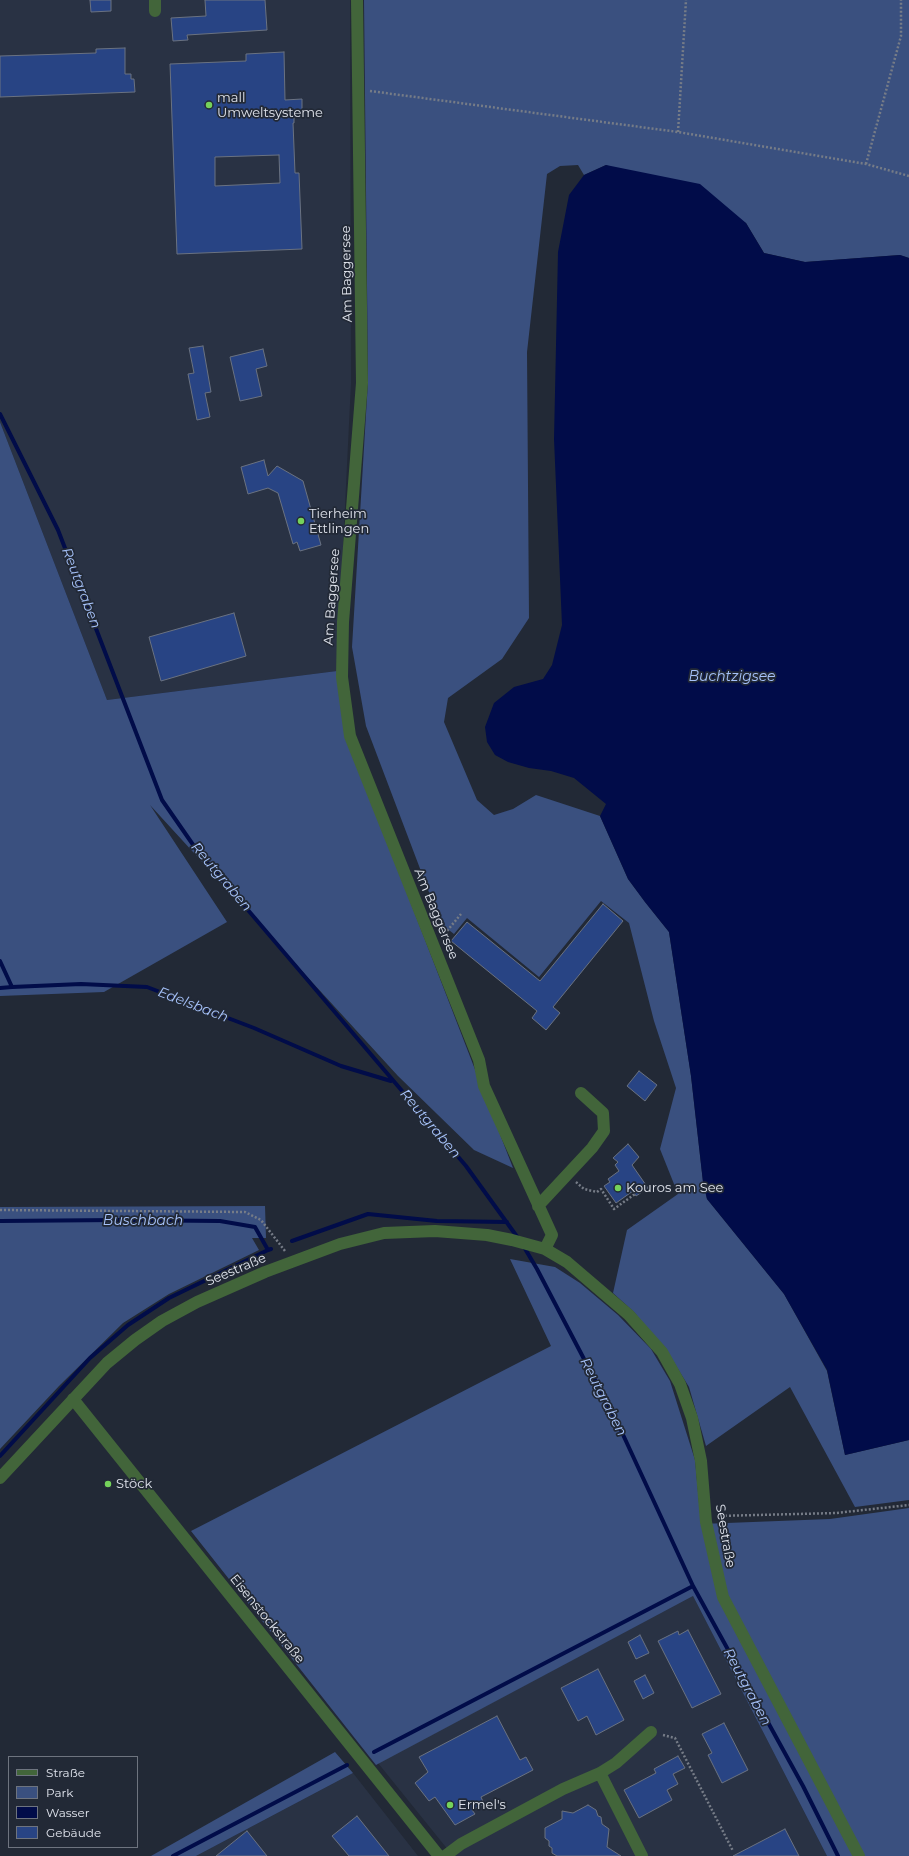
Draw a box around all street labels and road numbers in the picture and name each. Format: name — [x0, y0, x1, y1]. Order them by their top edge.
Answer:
street label: Am Baggersee — [338, 225, 356, 323]
street label: Am Baggersee — [321, 548, 343, 646]
street label: Am Baggersee — [411, 866, 461, 962]
street label: Seestraße — [203, 1250, 269, 1290]
street label: Seestraße — [712, 1503, 738, 1569]
street label: Eisenstockstraße — [226, 1571, 308, 1667]

